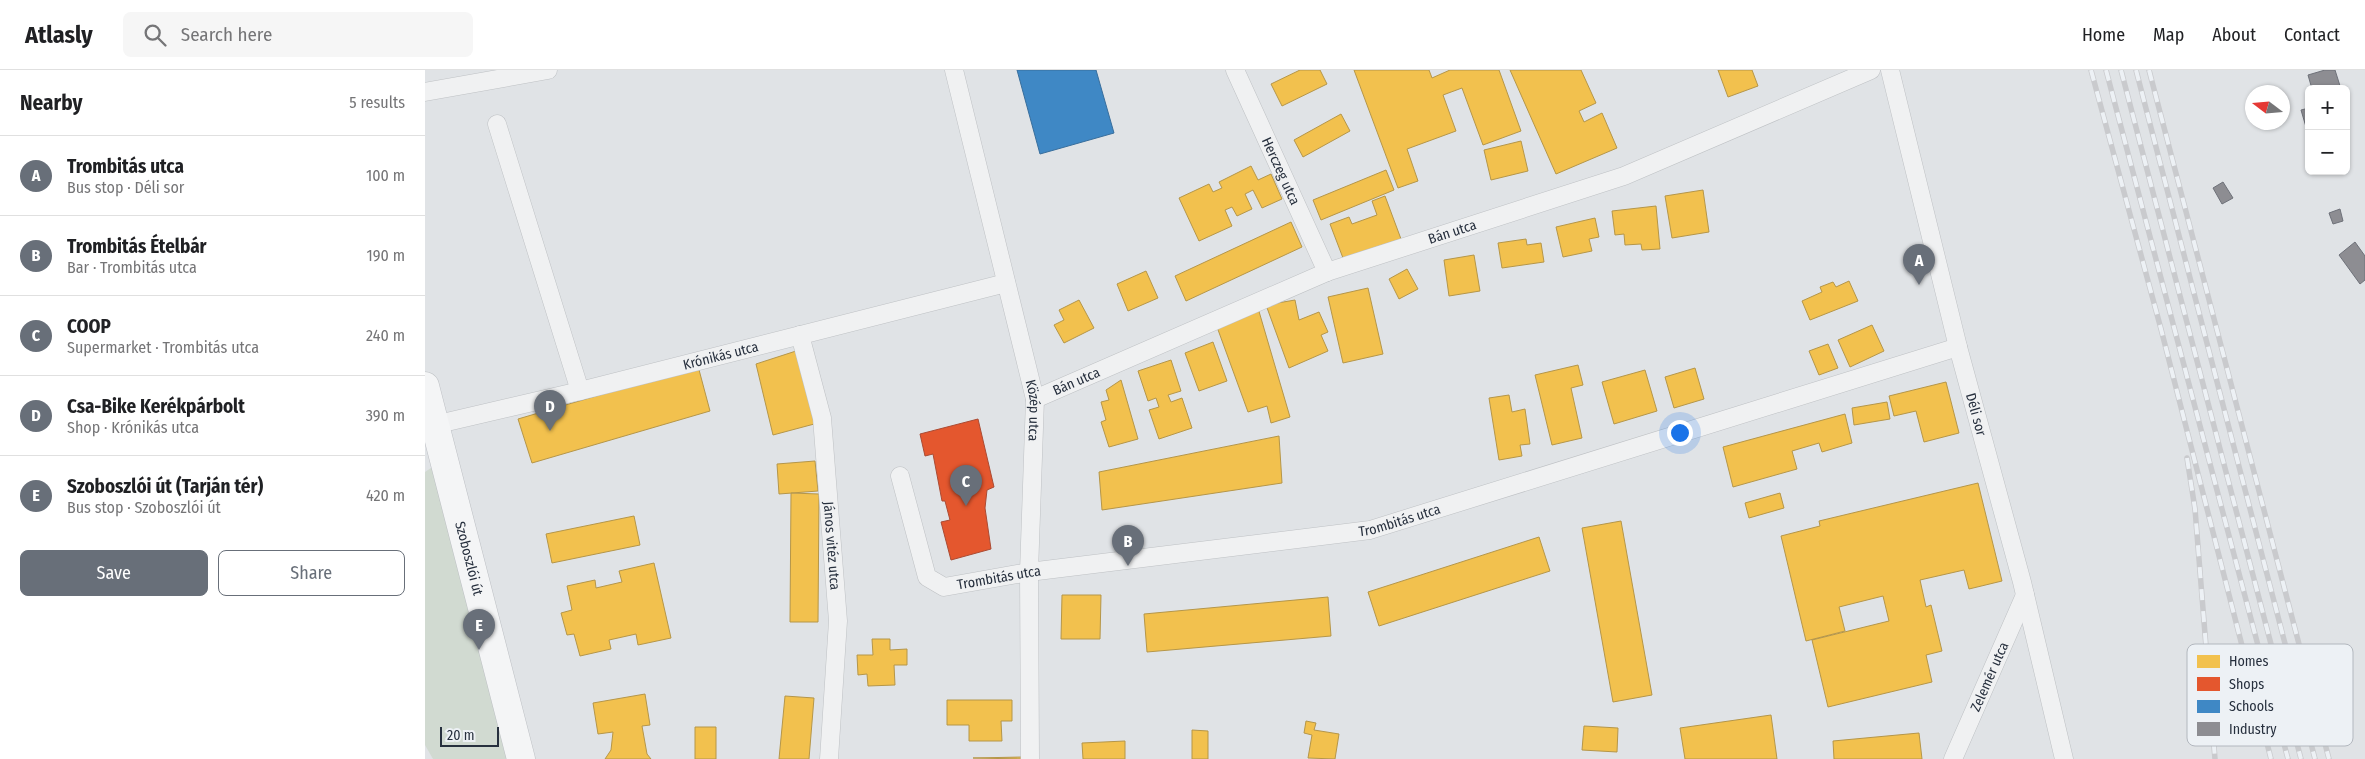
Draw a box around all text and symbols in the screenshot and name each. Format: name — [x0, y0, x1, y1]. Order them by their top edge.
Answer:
search box — [123, 12, 473, 57]
text: Atlasly — [25, 21, 93, 49]
icon: search — [141, 21, 169, 49]
text: Search here — [181, 23, 272, 46]
text: Home — [2082, 24, 2125, 46]
text: Map — [2153, 24, 2184, 46]
text: About — [2212, 24, 2256, 46]
text: Contact — [2284, 24, 2340, 46]
north arrow — [2245, 85, 2290, 130]
map controls — [2305, 85, 2350, 175]
button: + — [2305, 85, 2350, 130]
text: Nearby — [20, 90, 82, 116]
text: 5 results — [349, 93, 405, 112]
button: − — [2305, 130, 2350, 175]
street label: Herczeg utca — [1258, 135, 1303, 208]
text: Trombitás utca — [67, 155, 184, 178]
text: A — [32, 166, 40, 185]
text: 100 m — [366, 166, 405, 185]
text: Bus stop · Déli sor — [67, 178, 184, 197]
street label: Bán utca — [1426, 216, 1479, 248]
text: Trombitás Ételbár — [67, 235, 207, 258]
pin: A — [1903, 244, 1935, 285]
text: B — [32, 246, 40, 265]
text: 190 m — [367, 246, 405, 265]
text: Bar · Trombitás utca — [67, 258, 197, 277]
text: COOP — [67, 315, 111, 338]
text: C — [32, 326, 40, 345]
text: 240 m — [366, 326, 405, 345]
text: Supermarket · Trombitás utca — [67, 338, 259, 357]
street label: Krónikás utca — [681, 338, 760, 374]
street label: Bán utca — [1050, 364, 1103, 399]
street label: Közép utca — [1022, 378, 1043, 442]
pin: D — [534, 390, 566, 431]
street label: Déli sor — [1962, 391, 1990, 438]
text: Csa-Bike Kerékpárbolt — [67, 395, 245, 418]
text: D — [31, 406, 41, 425]
text: 390 m — [366, 406, 405, 425]
text: Shop · Krónikás utca — [67, 418, 199, 437]
your location — [1667, 420, 1693, 446]
pin: C — [950, 465, 982, 506]
text: Szoboszlói út (Tarján tér) — [67, 475, 263, 498]
text: E — [32, 486, 40, 505]
text: 420 m — [366, 486, 405, 505]
text: Bus stop · Szoboszlói út — [67, 498, 221, 517]
street label: János vitéz utca — [820, 501, 844, 591]
street label: Trombitás utca — [1358, 501, 1443, 540]
street label: Szoboszlói út — [451, 520, 487, 598]
pin: B — [1112, 525, 1144, 566]
button: Save — [20, 550, 208, 596]
button: Share — [218, 550, 405, 596]
street label: Trombitás utca — [956, 563, 1042, 594]
pin: E — [463, 609, 495, 650]
street label: Zelemér utca — [1967, 639, 2012, 714]
legend — [2187, 644, 2353, 746]
text: Homes — [2229, 653, 2269, 670]
text: Shops — [2229, 676, 2264, 693]
text: Schools — [2229, 698, 2274, 715]
text: Industry — [2229, 721, 2277, 738]
scale bar — [440, 724, 499, 747]
text: 20 m — [447, 727, 475, 744]

